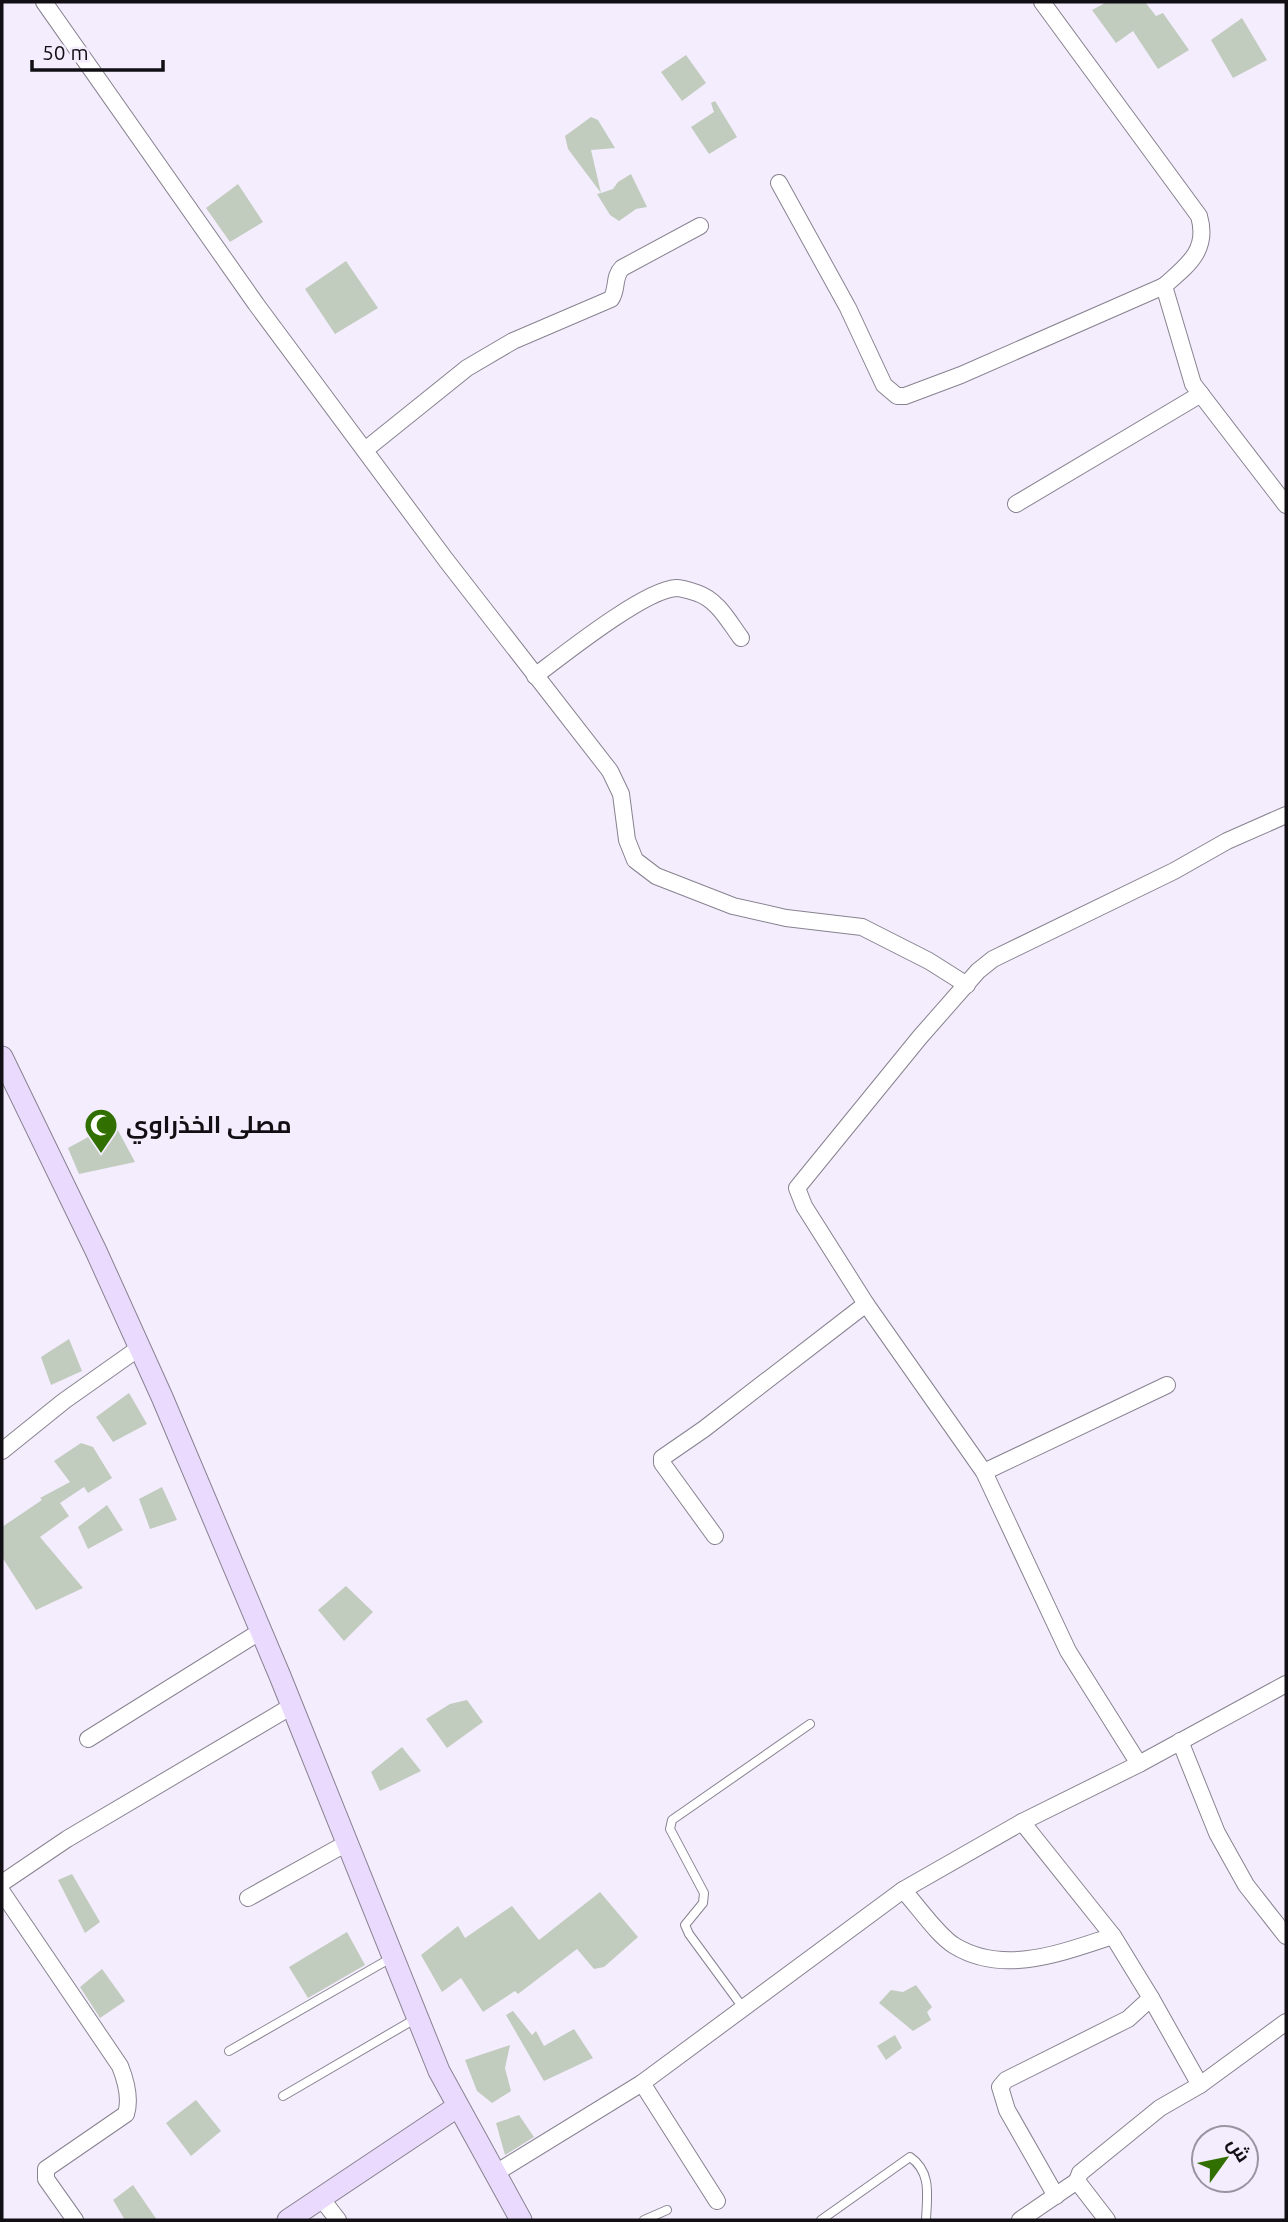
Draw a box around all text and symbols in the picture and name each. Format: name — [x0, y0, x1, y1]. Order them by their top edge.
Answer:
scale bar — [32, 28, 163, 72]
text: 50 m — [42, 40, 89, 64]
mosque icon: مصلى الخذراوي — [82, 1106, 120, 1155]
place label: مصلى الخذراوي — [126, 1111, 292, 1144]
north arrow — [1190, 2124, 1260, 2194]
text: ش — [1223, 2134, 1255, 2167]

